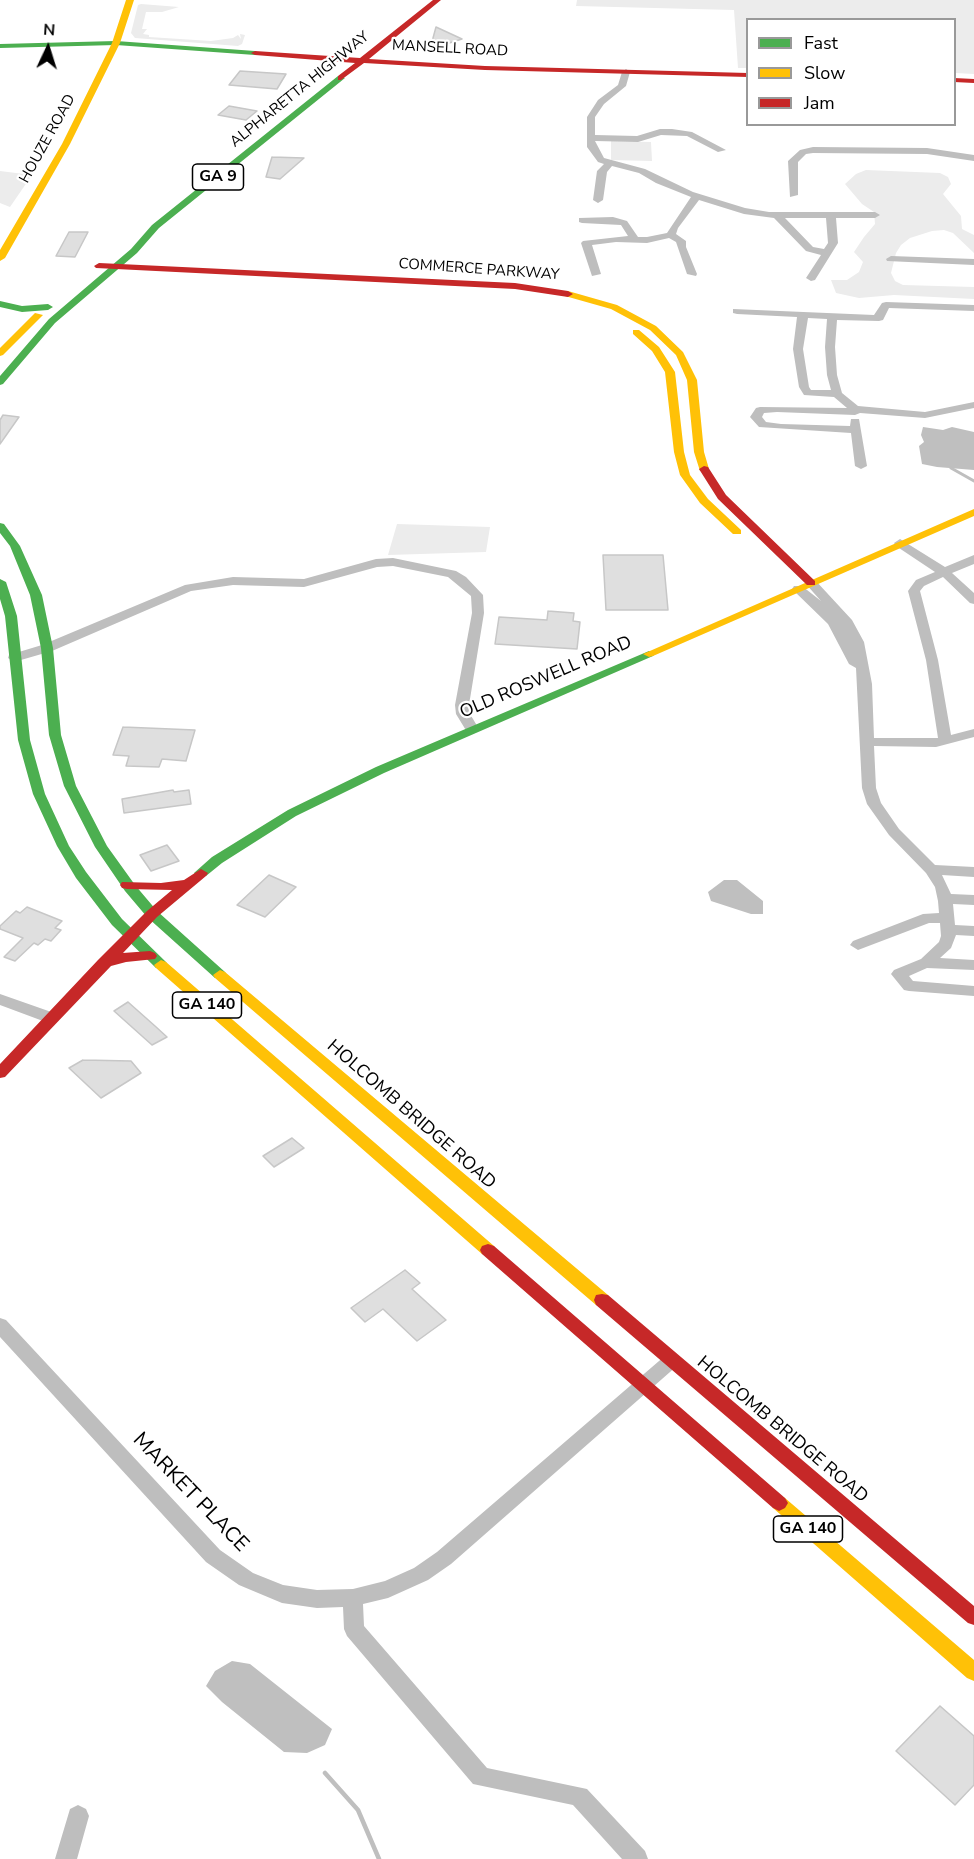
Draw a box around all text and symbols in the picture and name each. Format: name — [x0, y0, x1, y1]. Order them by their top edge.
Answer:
north arrow — [18, 18, 78, 78]
legend — [746, 18, 956, 126]
text: N — [43, 19, 56, 41]
street label: ALPHARETTA HIGHWAY — [227, 28, 373, 152]
text: Fast — [804, 31, 838, 55]
street label: MANSELL ROAD — [391, 37, 509, 61]
text: Slow — [804, 61, 845, 85]
text: Jam — [804, 91, 835, 115]
street label: HOUZE ROAD — [16, 92, 80, 186]
road number: GA 9 — [192, 164, 244, 190]
street label: COMMERCE PARKWAY — [398, 255, 560, 285]
street label: OLD ROSWELL ROAD — [457, 632, 635, 724]
road number: GA 140 — [172, 992, 242, 1018]
street label: HOLCOMB BRIDGE ROAD — [322, 1036, 500, 1194]
street label: HOLCOMB BRIDGE ROAD — [692, 1352, 872, 1508]
street label: MARKET PLACE — [127, 1428, 253, 1558]
road number: GA 140 — [774, 1516, 842, 1542]

